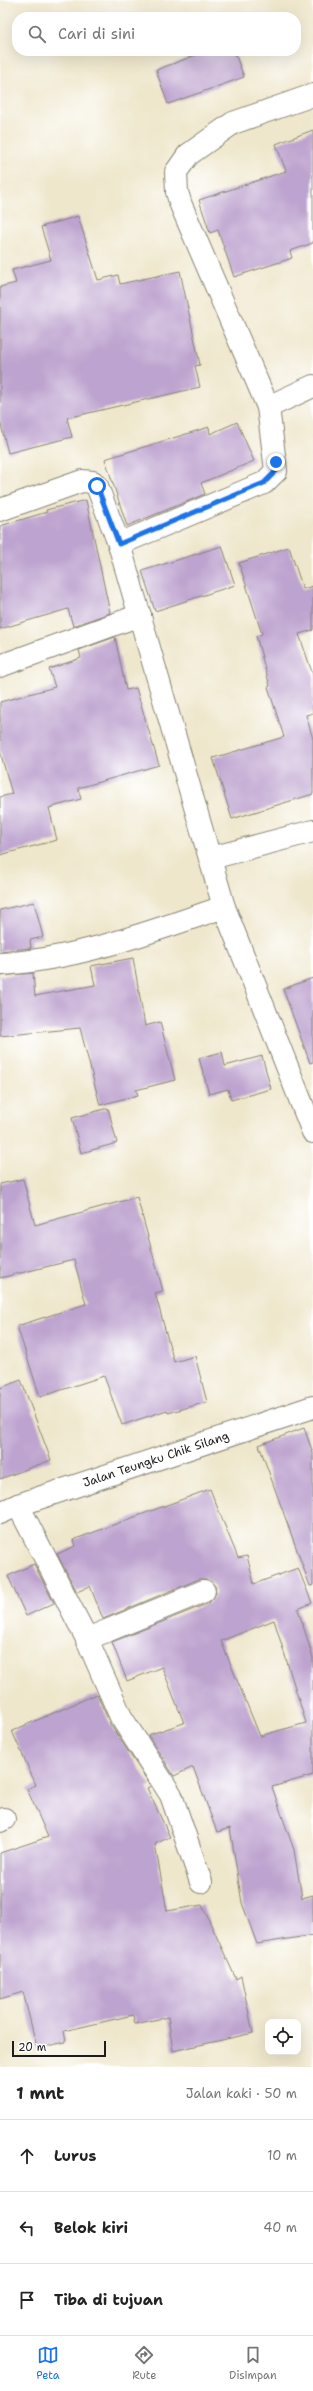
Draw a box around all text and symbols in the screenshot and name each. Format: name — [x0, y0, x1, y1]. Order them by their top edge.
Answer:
search box — [12, 12, 301, 56]
icon: search — [26, 23, 48, 45]
text: Cari di sini — [58, 24, 135, 44]
route end — [267, 453, 285, 471]
route start — [88, 477, 106, 495]
street label: Jalan Teungku Chik Silang — [81, 1427, 231, 1491]
map controls — [265, 2019, 301, 2055]
button: locate — [265, 2019, 301, 2055]
scale bar — [12, 2039, 106, 2058]
text: 20 m — [18, 2040, 46, 2055]
text: 1 mnt — [16, 2082, 64, 2104]
text: Jalan kaki · 50 m — [186, 2085, 297, 2102]
icon: ahead — [16, 2145, 38, 2167]
text: Lurus — [54, 2146, 96, 2166]
text: 10 m — [267, 2147, 297, 2164]
icon: left — [16, 2217, 38, 2239]
text: Belok kiri — [54, 2218, 128, 2238]
text: 40 m — [263, 2219, 297, 2236]
icon: arrive — [16, 2289, 38, 2311]
text: Tiba di tujuan — [54, 2290, 163, 2310]
tab: Peta — [36, 2344, 60, 2383]
tab: Rute — [132, 2344, 157, 2383]
tab: Disimpan — [229, 2344, 277, 2383]

